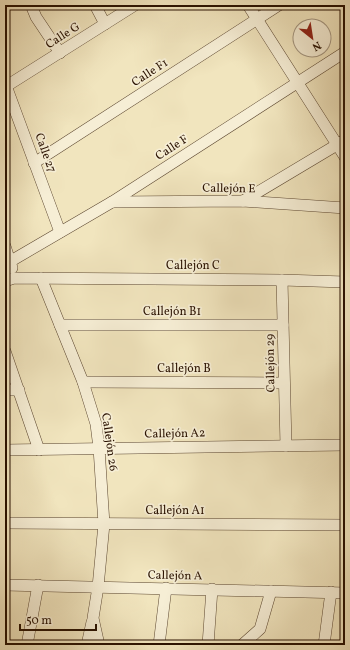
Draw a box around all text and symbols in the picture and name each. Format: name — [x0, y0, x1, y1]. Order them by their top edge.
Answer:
north arrow — [292, 18, 332, 58]
street label: Calle G — [43, 19, 83, 53]
text: N — [309, 37, 323, 54]
street label: Calle F1 — [129, 55, 171, 91]
street label: Calle 27 — [30, 131, 60, 175]
street label: Calle F — [153, 131, 192, 164]
street label: Callejón E — [202, 181, 256, 197]
street label: Callejón C — [166, 258, 220, 274]
street label: Callejón B1 — [143, 304, 201, 320]
street label: Callejón 29 — [262, 334, 280, 392]
street label: Callejón B — [157, 361, 211, 377]
street label: Callejón 26 — [97, 412, 121, 472]
street label: Callejón A2 — [144, 425, 206, 443]
street label: Callejón A1 — [145, 503, 205, 519]
street label: Callejón A — [148, 568, 203, 584]
scale bar — [20, 606, 96, 632]
text: 50 m — [26, 613, 52, 629]

